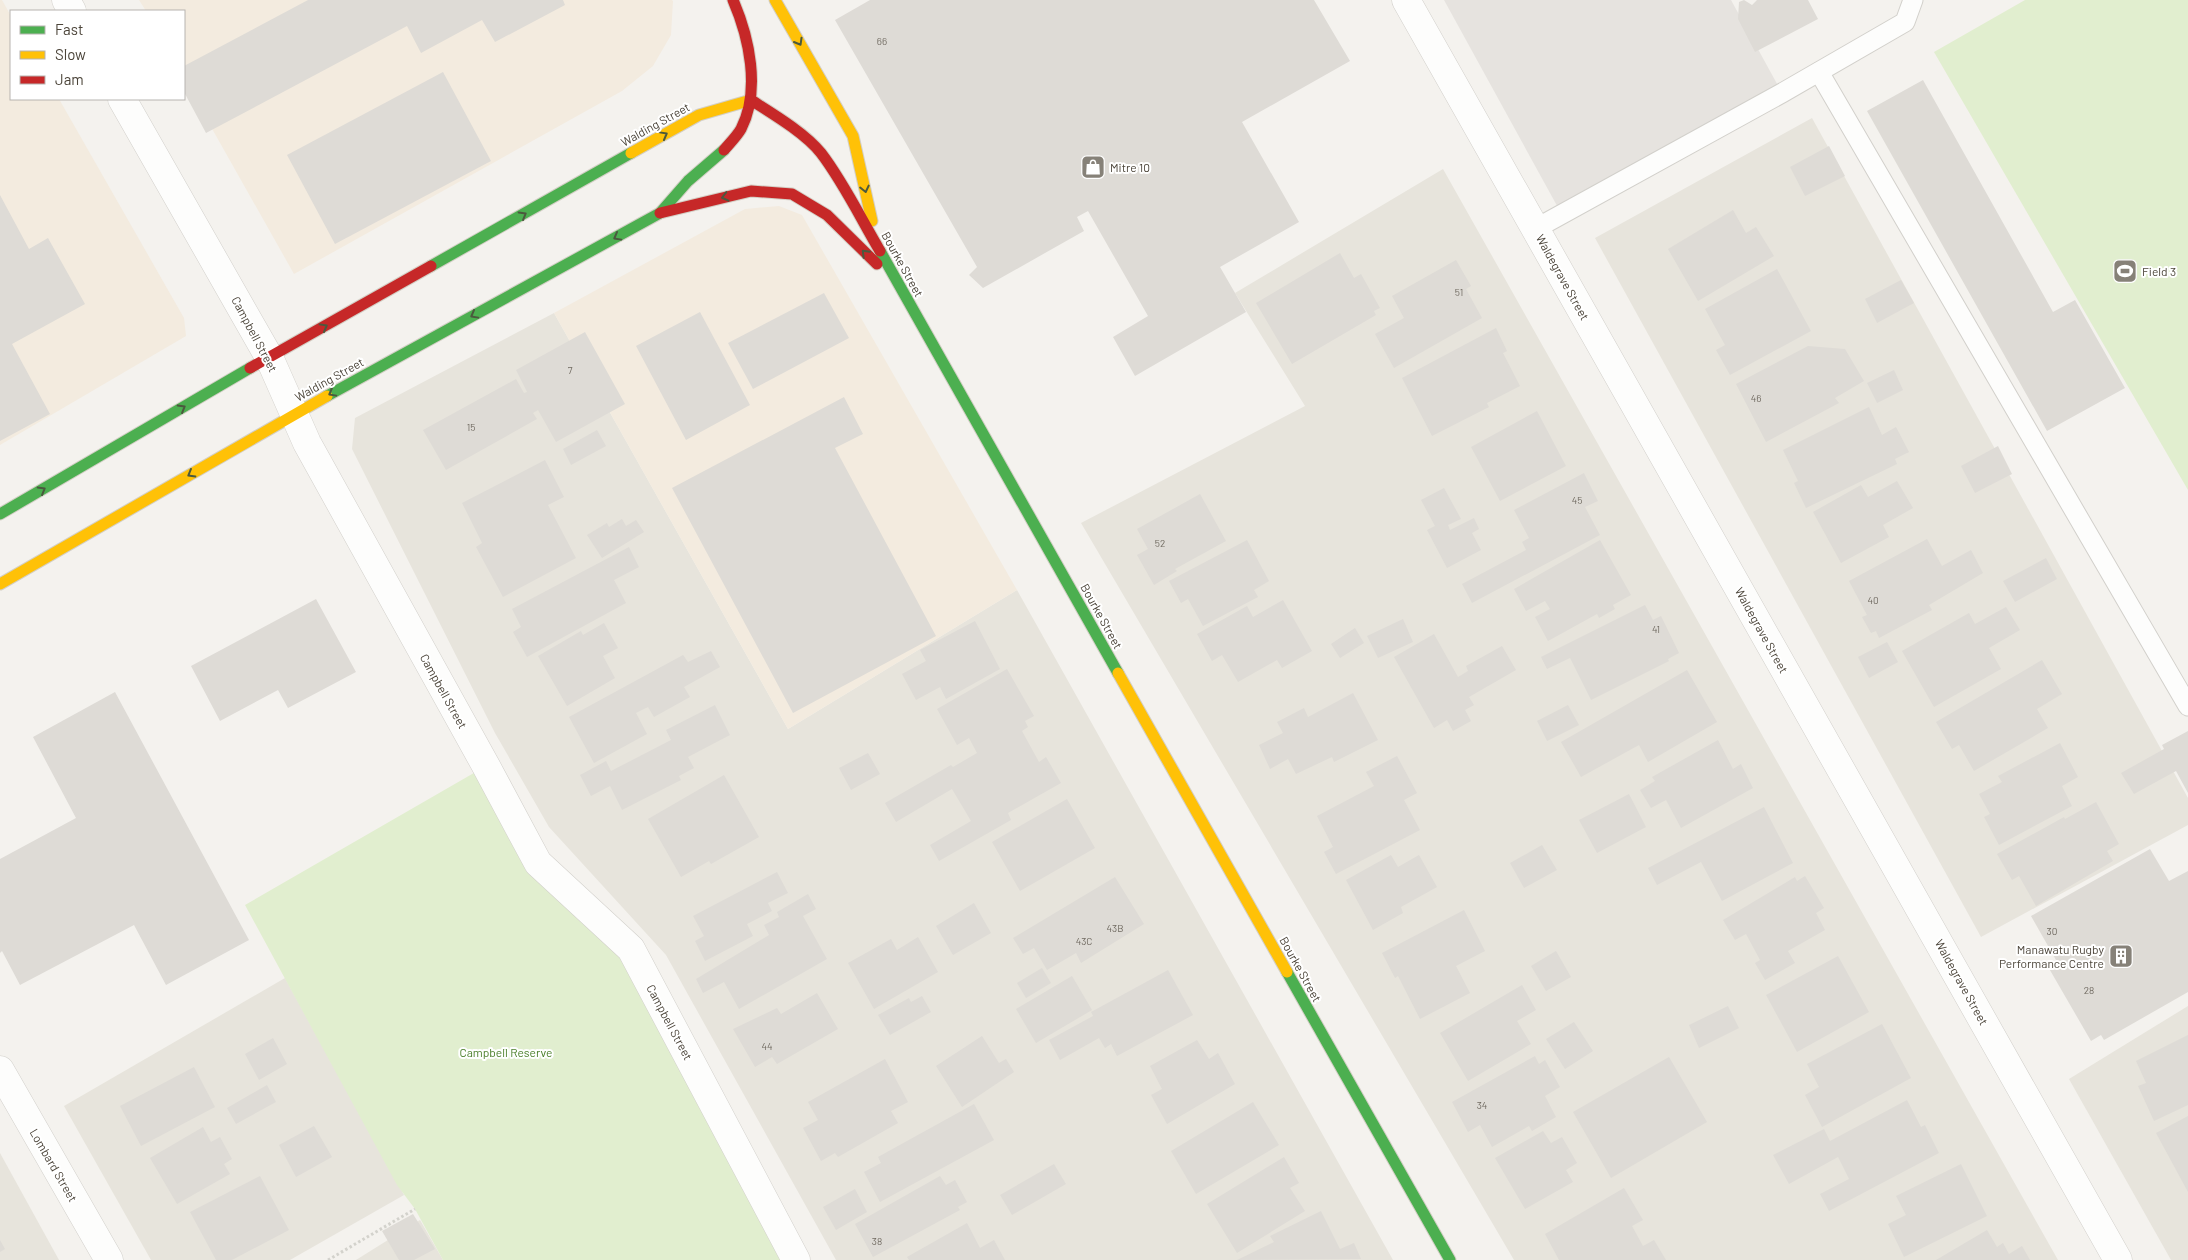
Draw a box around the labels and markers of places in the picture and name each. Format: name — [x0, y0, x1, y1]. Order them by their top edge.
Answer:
shop icon: Mitre 10 — [1080, 154, 1106, 180]
place label: Mitre 10 — [1110, 160, 1150, 174]
sports icon: Field 3 — [2112, 258, 2138, 284]
place label: Field 3 — [2142, 264, 2176, 278]
place label: Manawatu Rugby Performance Centre — [1999, 942, 2104, 970]
building icon: Manawatu Rugby Performance Centre — [2108, 943, 2134, 969]

